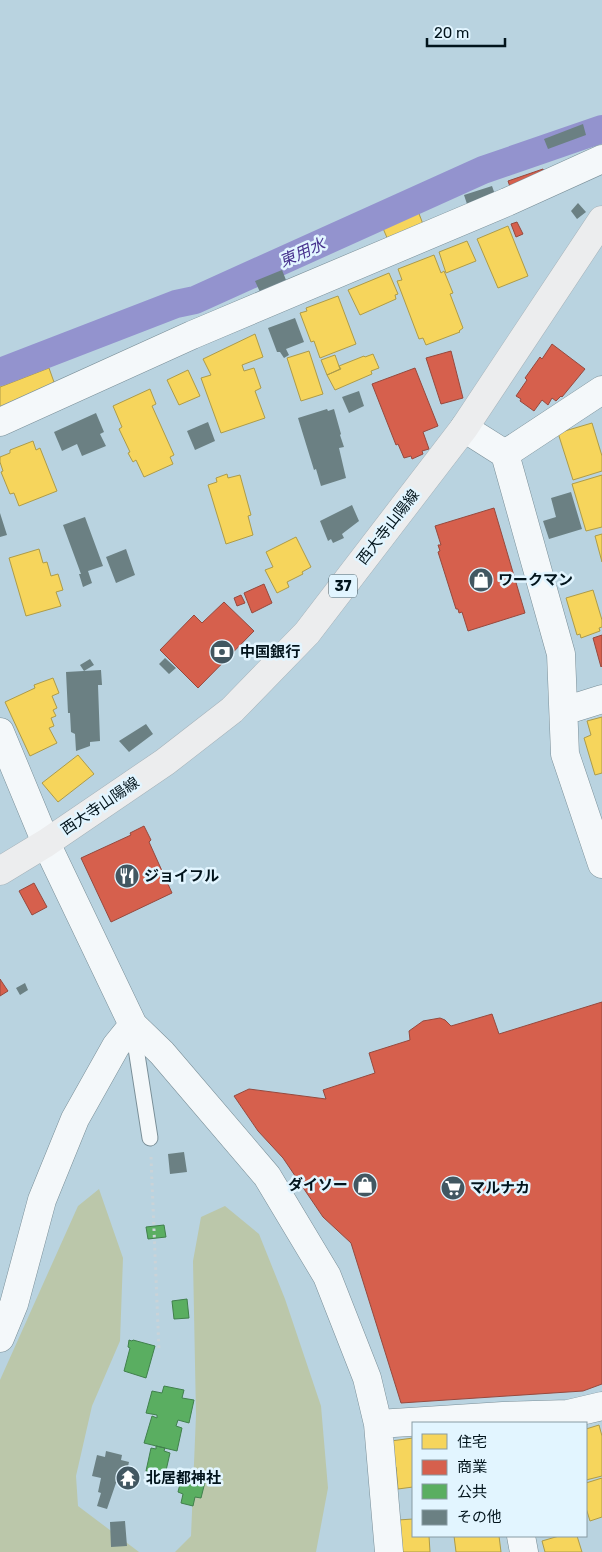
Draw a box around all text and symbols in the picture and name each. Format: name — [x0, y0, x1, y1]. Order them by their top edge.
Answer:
scale bar — [427, 15, 504, 47]
text: 20 m — [434, 24, 469, 42]
water label: 東用水 — [276, 233, 330, 271]
street label: 西大寺山陽線 — [353, 486, 423, 568]
shop icon: ワークマン — [468, 567, 494, 593]
place label: ワークマン — [498, 571, 573, 589]
road number: 37 — [329, 574, 357, 598]
bank icon: 中国銀行 — [209, 639, 235, 665]
place label: 中国銀行 — [240, 643, 300, 661]
street label: 西大寺山陽線 — [58, 773, 142, 839]
restaurant icon: ジョイフル — [114, 863, 140, 889]
place label: ジョイフル — [144, 867, 219, 885]
shop icon: ダイソー — [352, 1172, 378, 1198]
supermarket icon: マルナカ — [440, 1175, 466, 1201]
place label: ダイソー — [288, 1176, 348, 1194]
place label: マルナカ — [470, 1179, 530, 1197]
legend — [412, 1422, 587, 1537]
text: 住宅 — [457, 1433, 487, 1451]
text: 商業 — [457, 1458, 487, 1476]
temple icon: 北居都神社 — [115, 1465, 141, 1491]
place label: 北居都神社 — [146, 1469, 221, 1487]
text: 公共 — [457, 1483, 487, 1501]
text: その他 — [457, 1508, 502, 1526]

